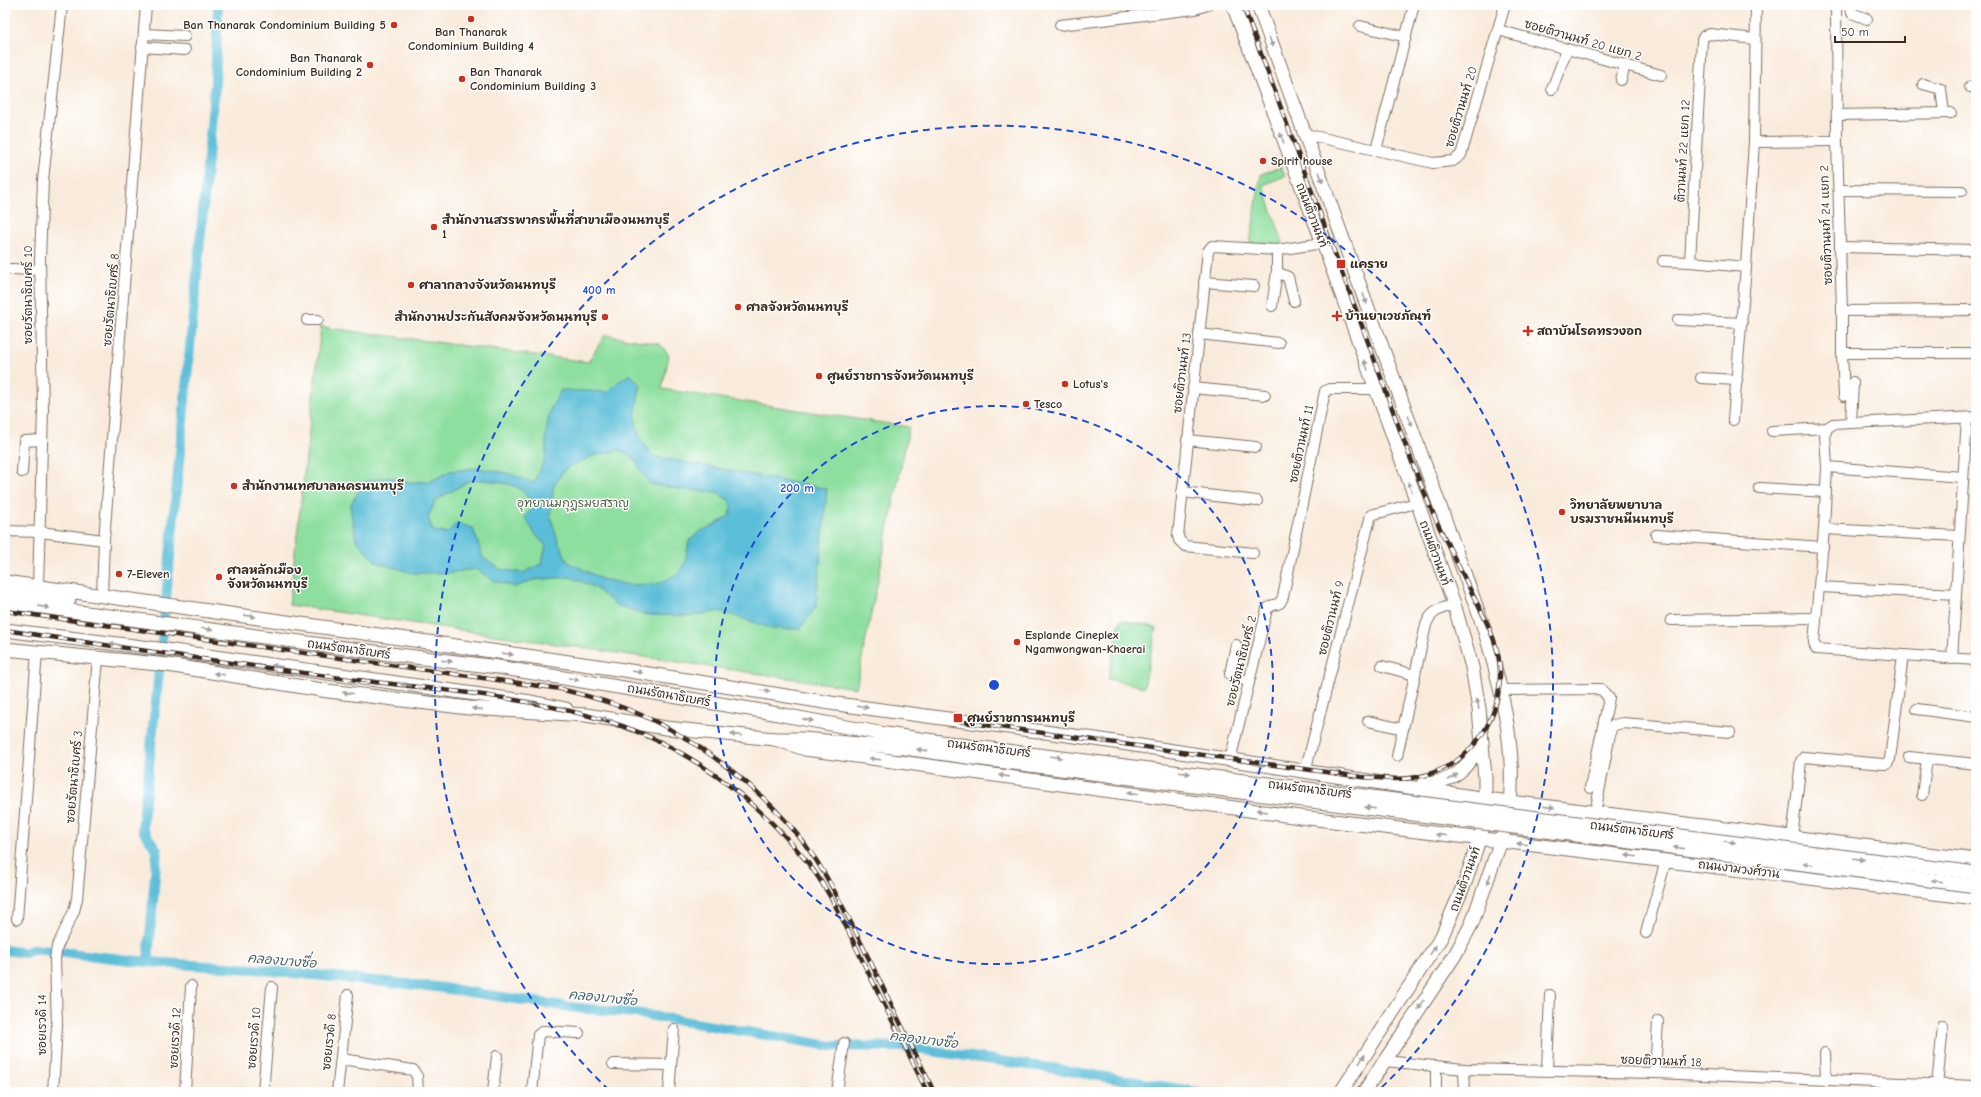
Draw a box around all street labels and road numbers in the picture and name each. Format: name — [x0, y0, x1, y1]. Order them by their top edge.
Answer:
street label: ซอยติวานนท์ 20 แยก 2 — [1523, 16, 1644, 63]
street label: ซอยติวานนท์ 20 — [1441, 65, 1480, 149]
street label: ติวานนท์ 22 แยก 12 — [1672, 99, 1693, 203]
street label: ซอยติวานนท์ 24 แยก 2 — [1816, 165, 1835, 285]
street label: ถนนติวานนท์ — [1293, 180, 1332, 249]
street label: ซอยรัตนาธิเบศร์ 10 — [20, 245, 35, 345]
street label: ซอยรัตนาธิเบศร์ 8 — [99, 253, 122, 347]
street label: ซอยติวานนท์ 13 — [1169, 332, 1194, 414]
street label: ซอยติวานนท์ 11 — [1285, 403, 1316, 484]
street label: ถนนติวานนท์ — [1417, 518, 1454, 588]
street label: ซอยติวานนท์ 9 — [1314, 579, 1347, 657]
street label: ซอยรัตนาธิเบศร์ 2 — [1222, 614, 1259, 708]
street label: ถนนรัตนาธิเบศร์ — [306, 635, 392, 662]
street label: ถนนรัตนาธิเบศร์ — [626, 680, 712, 709]
street label: ซอยรัตนาธิเบศร์ 3 — [62, 730, 85, 824]
street label: ถนนรัตนาธิเบศร์ — [946, 735, 1032, 760]
street label: ถนนรัตนาธิเบศร์ — [1267, 776, 1353, 801]
street label: ถนนรัตนาธิเบศร์ — [1589, 817, 1675, 842]
street label: ถนนติวานนท์ — [1446, 844, 1483, 913]
street label: ถนนงามวงศ์วาน — [1697, 856, 1781, 881]
street label: ซอยเรวดี 14 — [35, 994, 49, 1056]
street label: ซอยเรวดี 10 — [244, 1006, 264, 1070]
street label: ซอยเรวดี 12 — [166, 1007, 184, 1069]
street label: ซอยเรวดี 8 — [319, 1013, 339, 1071]
street label: ซอยติวานนท์ 18 — [1620, 1052, 1702, 1069]

